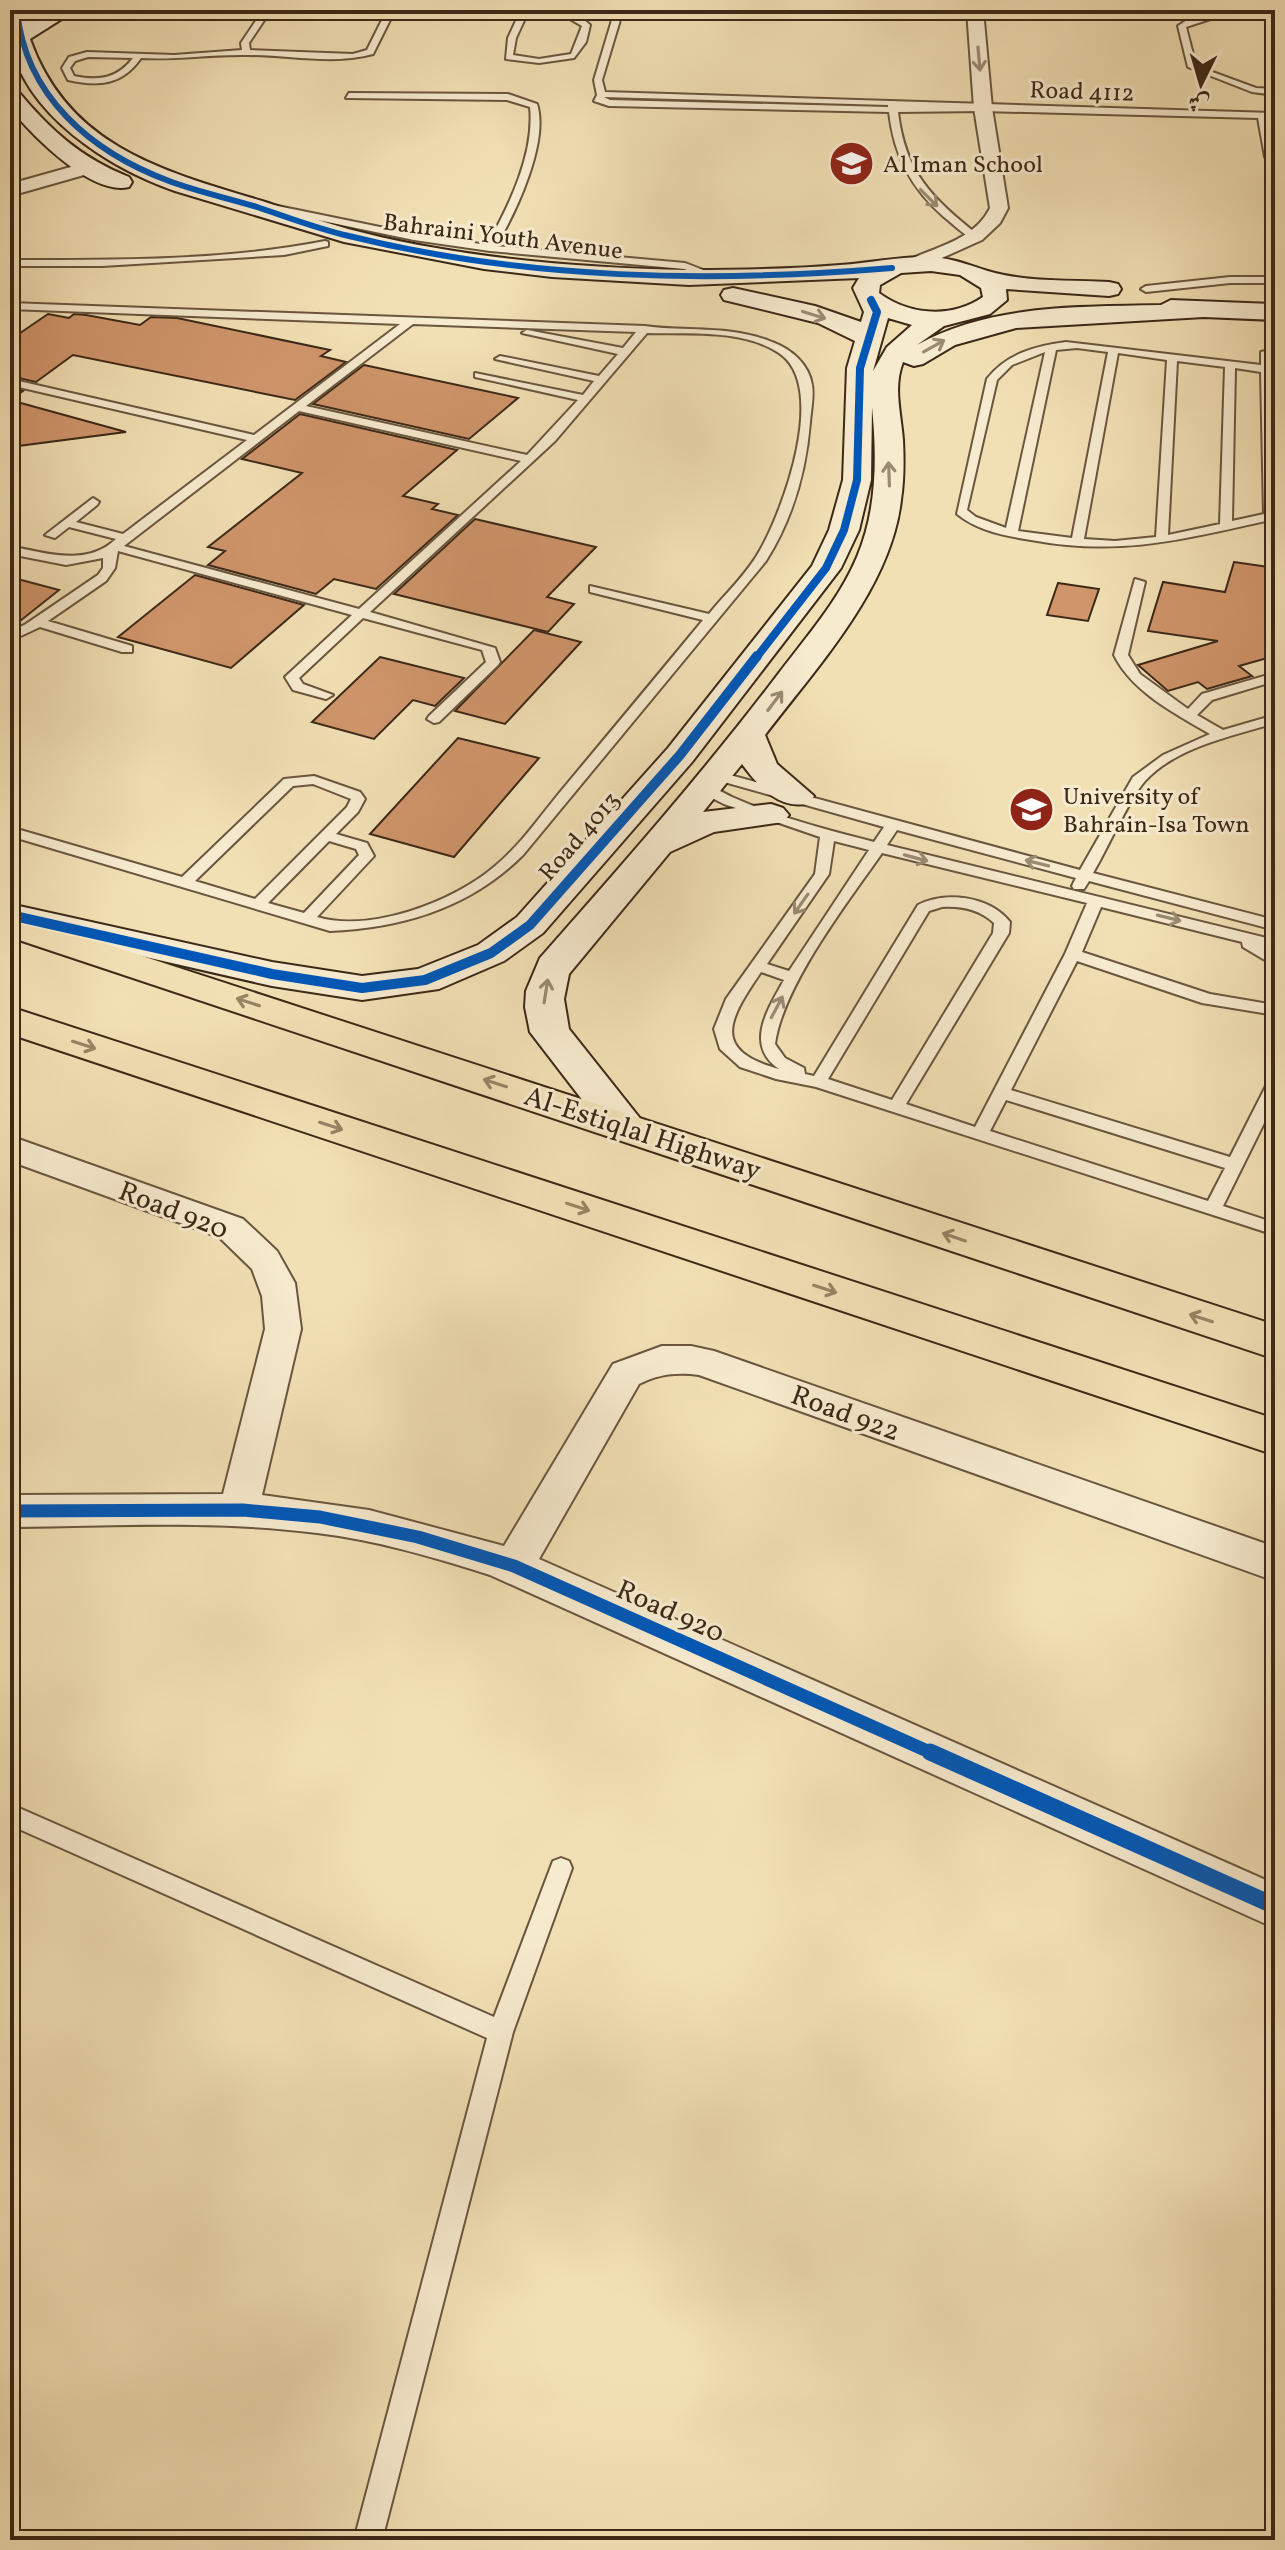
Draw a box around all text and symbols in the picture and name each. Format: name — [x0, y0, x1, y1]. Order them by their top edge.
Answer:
north arrow — [1161, 44, 1241, 124]
one-way arrow — [972, 45, 987, 72]
street label: Road 4112 — [1029, 74, 1135, 112]
text: ش — [1187, 85, 1212, 118]
school or university icon: Al Iman School — [828, 140, 876, 188]
place label: Al Iman School — [883, 149, 1043, 183]
one-way arrow — [919, 188, 938, 207]
street label: Bahraini Youth Avenue — [381, 206, 625, 270]
one-way arrow — [801, 309, 826, 323]
one-way arrow — [922, 337, 946, 353]
one-way arrow — [881, 461, 896, 488]
one-way arrow — [766, 691, 783, 713]
place label: University of Bahrain-Isa Town — [1063, 781, 1250, 843]
street label: Road 4013 — [532, 785, 629, 890]
school or university icon: University of Bahrain-Isa Town — [1008, 786, 1056, 834]
one-way arrow — [903, 852, 929, 867]
one-way arrow — [1024, 855, 1050, 870]
one-way arrow — [793, 892, 809, 914]
one-way arrow — [1156, 912, 1182, 927]
one-way arrow — [539, 979, 554, 1005]
one-way arrow — [236, 994, 261, 1008]
one-way arrow — [770, 995, 786, 1019]
one-way arrow — [71, 1038, 96, 1053]
one-way arrow — [483, 1075, 508, 1090]
street label: Al-Estiqlal Highway — [519, 1078, 766, 1191]
one-way arrow — [318, 1120, 343, 1134]
street label: Road 920 — [112, 1173, 234, 1250]
one-way arrow — [565, 1201, 590, 1216]
one-way arrow — [942, 1228, 967, 1243]
one-way arrow — [812, 1282, 837, 1297]
one-way arrow — [1189, 1310, 1214, 1324]
street label: Road 922 — [785, 1377, 905, 1452]
street label: Road 920 — [610, 1571, 730, 1653]

